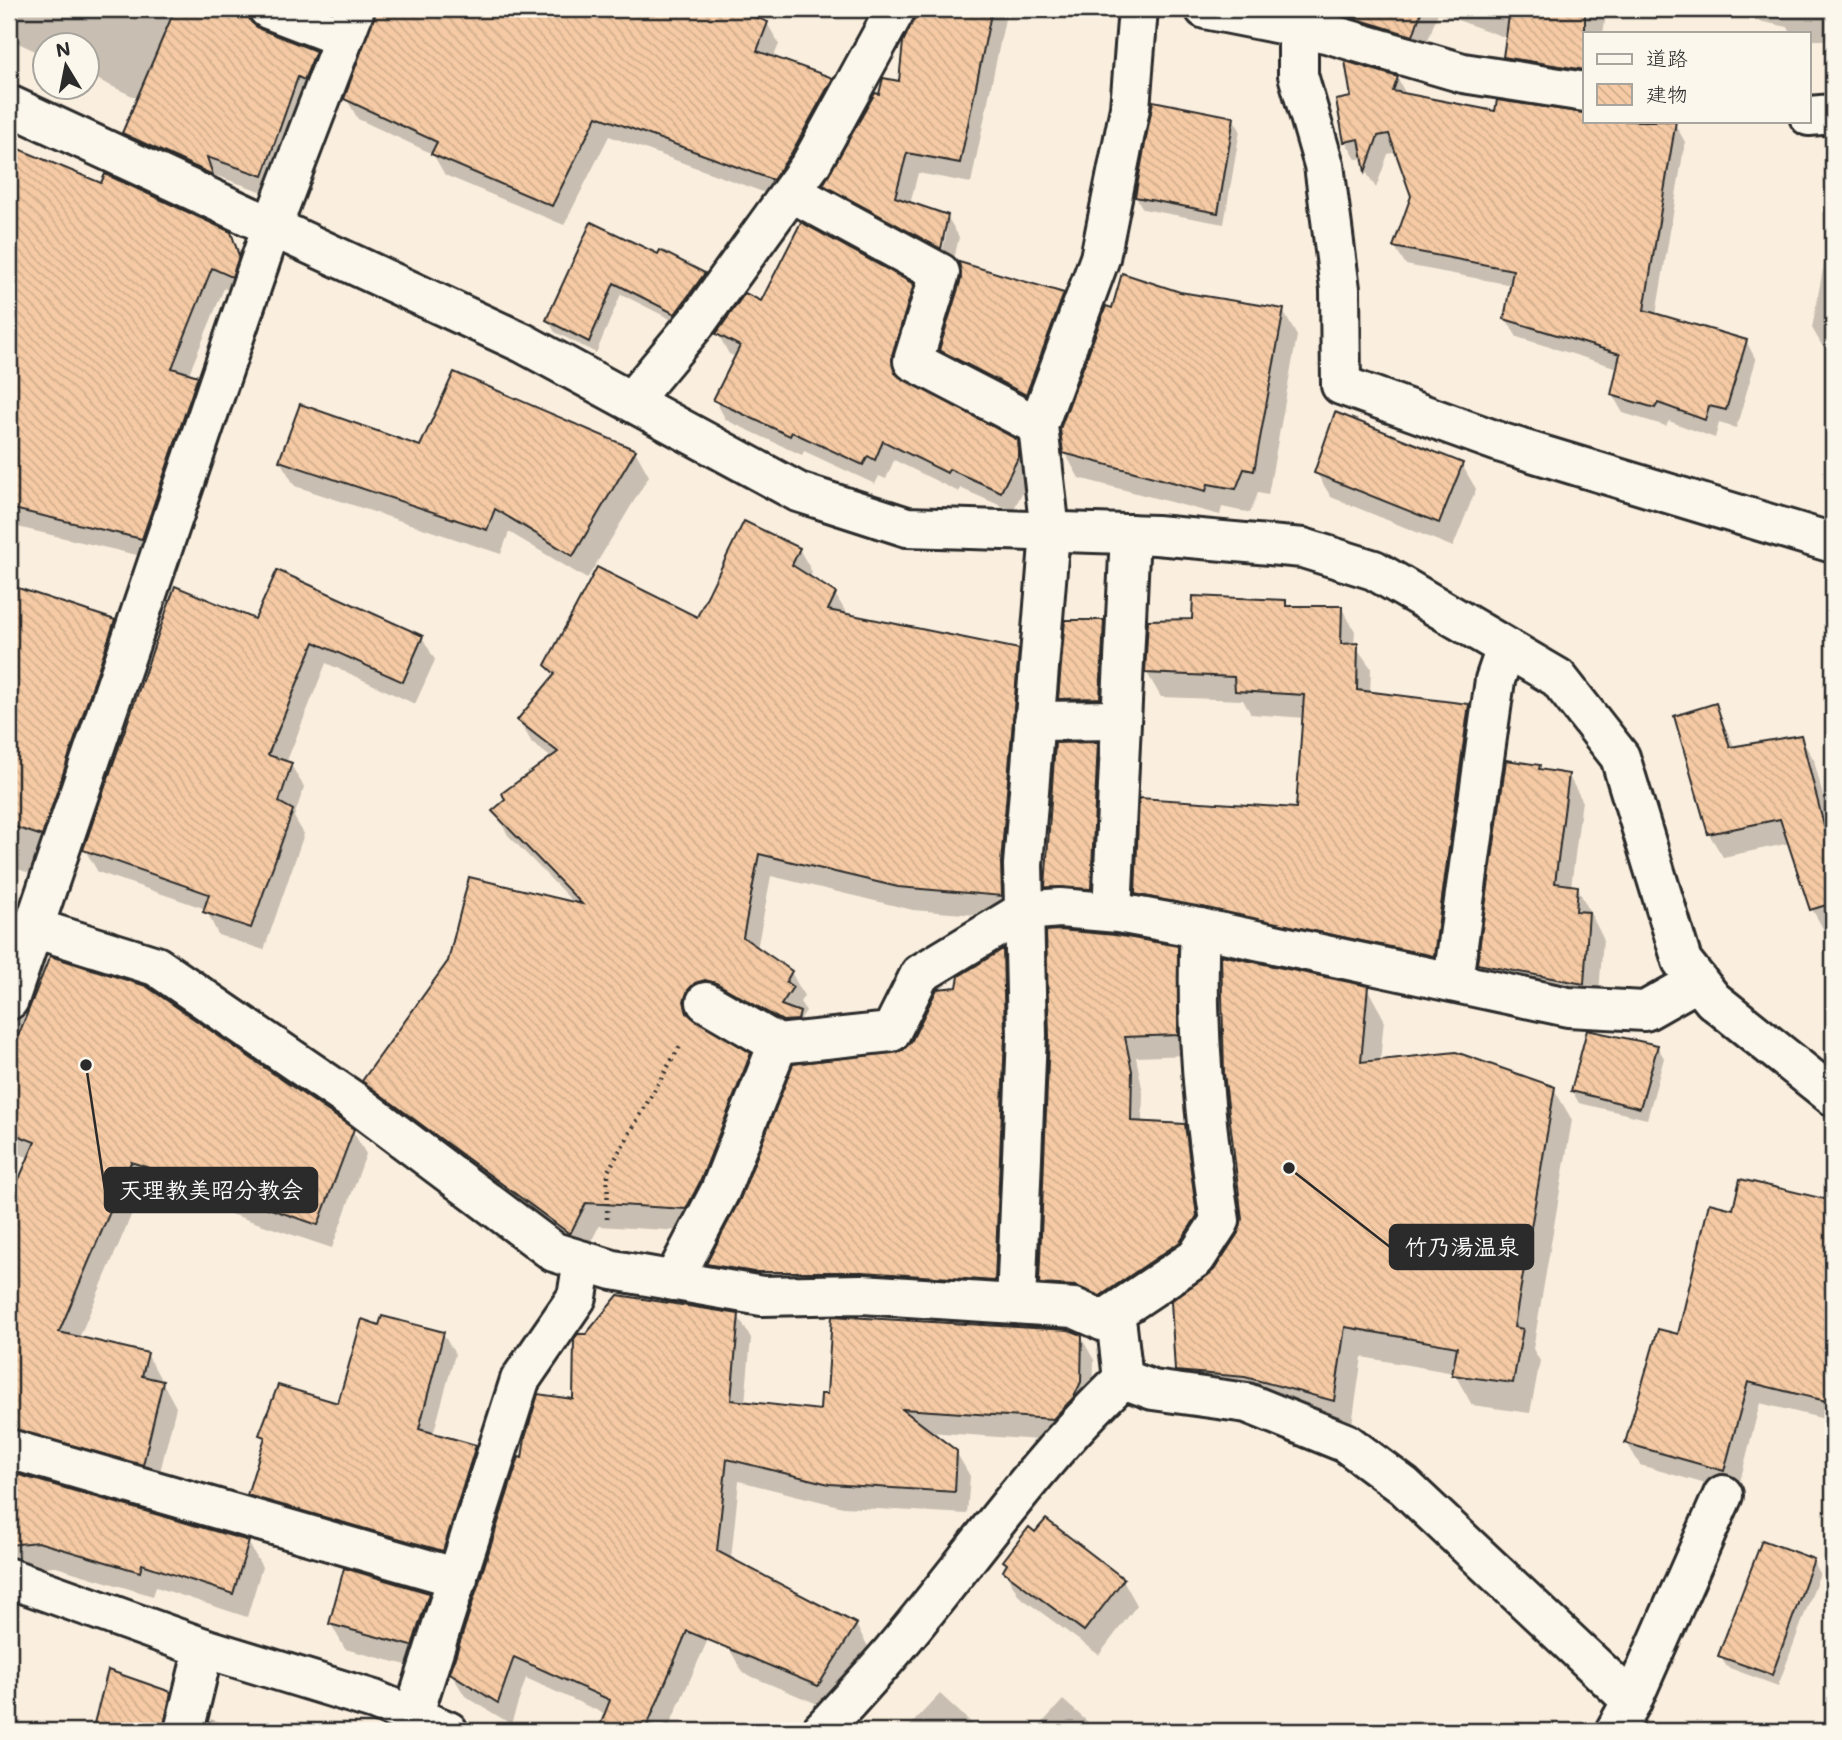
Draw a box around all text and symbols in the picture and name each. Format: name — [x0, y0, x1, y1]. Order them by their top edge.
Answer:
north arrow — [32, 32, 102, 102]
legend — [1583, 32, 1811, 122]
text: N — [54, 35, 72, 62]
text: 道路 — [1646, 44, 1688, 71]
text: 建物 — [1646, 80, 1688, 107]
callout: 天理教美昭分教会 — [105, 1168, 317, 1212]
text: 天理教美昭分教会 — [119, 1174, 303, 1204]
callout: 竹乃湯温泉 — [1390, 1225, 1533, 1269]
text: 竹乃湯温泉 — [1405, 1231, 1520, 1261]

